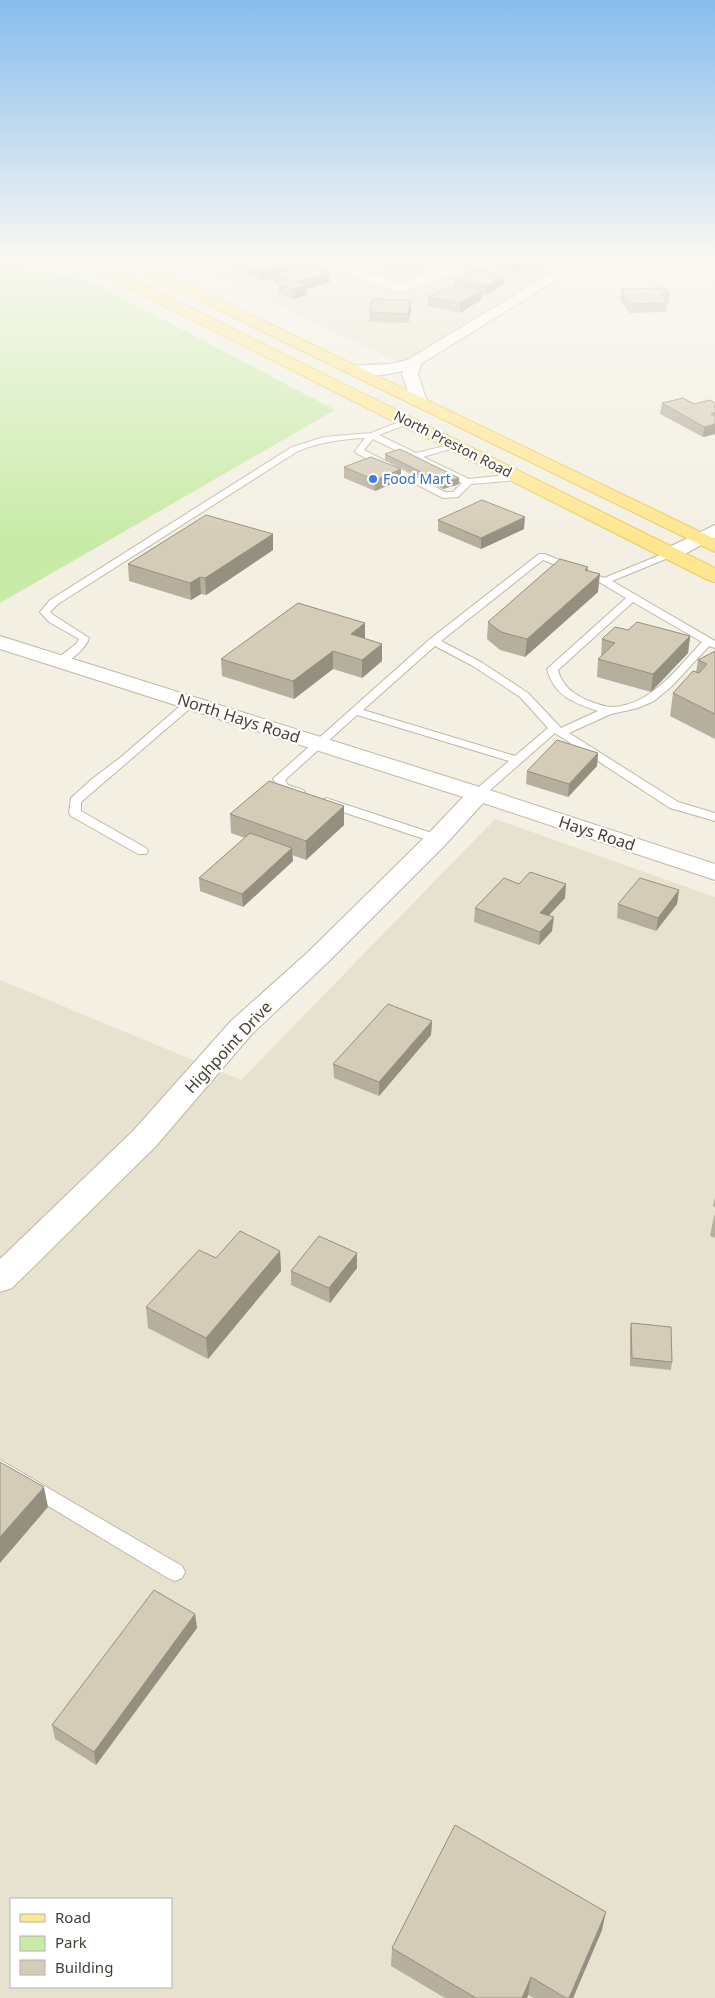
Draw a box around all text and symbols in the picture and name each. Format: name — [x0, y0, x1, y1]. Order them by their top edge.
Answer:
street label: North Preston Road — [391, 406, 516, 482]
place label: Food Mart — [383, 469, 451, 488]
marker: Food Mart — [367, 473, 379, 485]
street label: North Hays Road — [175, 688, 303, 748]
street label: Hays Road — [556, 810, 638, 856]
street label: Highpoint Drive — [179, 996, 277, 1098]
legend — [10, 1898, 172, 1988]
text: Road — [55, 1907, 91, 1927]
text: Park — [55, 1932, 87, 1952]
text: Building — [55, 1957, 113, 1977]

